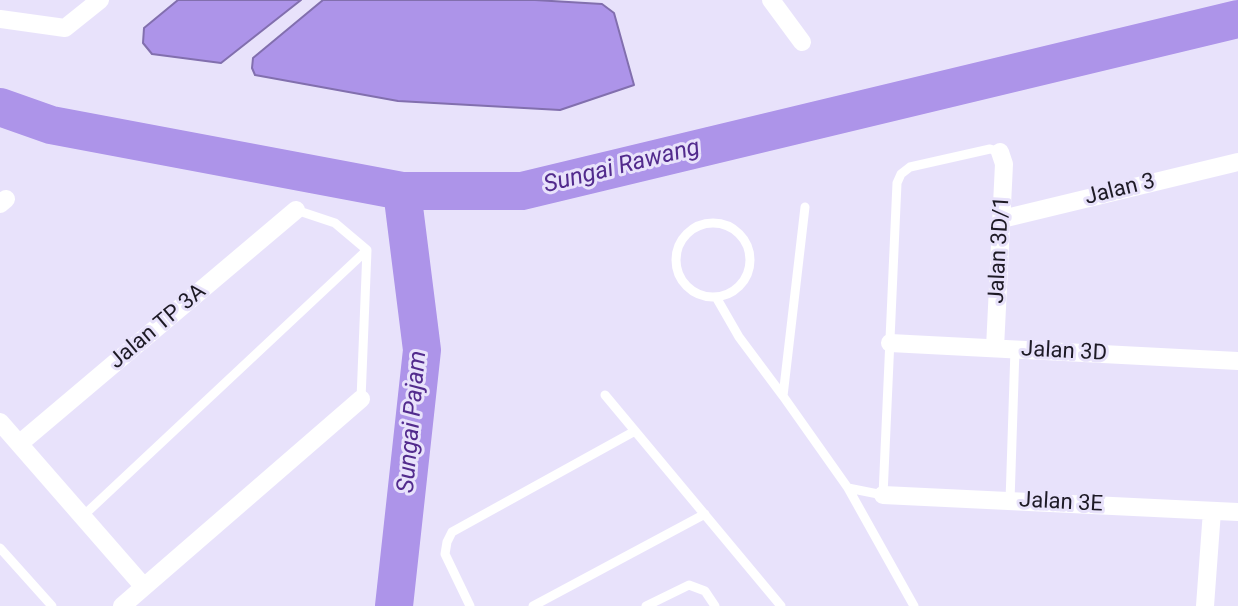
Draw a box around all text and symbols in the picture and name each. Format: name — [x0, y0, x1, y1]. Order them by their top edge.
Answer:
water label: Sungai Rawang — [541, 134, 703, 200]
street label: Jalan 3 — [1082, 169, 1158, 211]
street label: Jalan 3D/1 — [984, 196, 1016, 304]
street label: Jalan TP 3A — [104, 279, 212, 375]
street label: Jalan 3D — [1020, 337, 1108, 367]
water label: Sungai Pajam — [392, 350, 434, 494]
street label: Jalan 3E — [1018, 488, 1104, 518]

